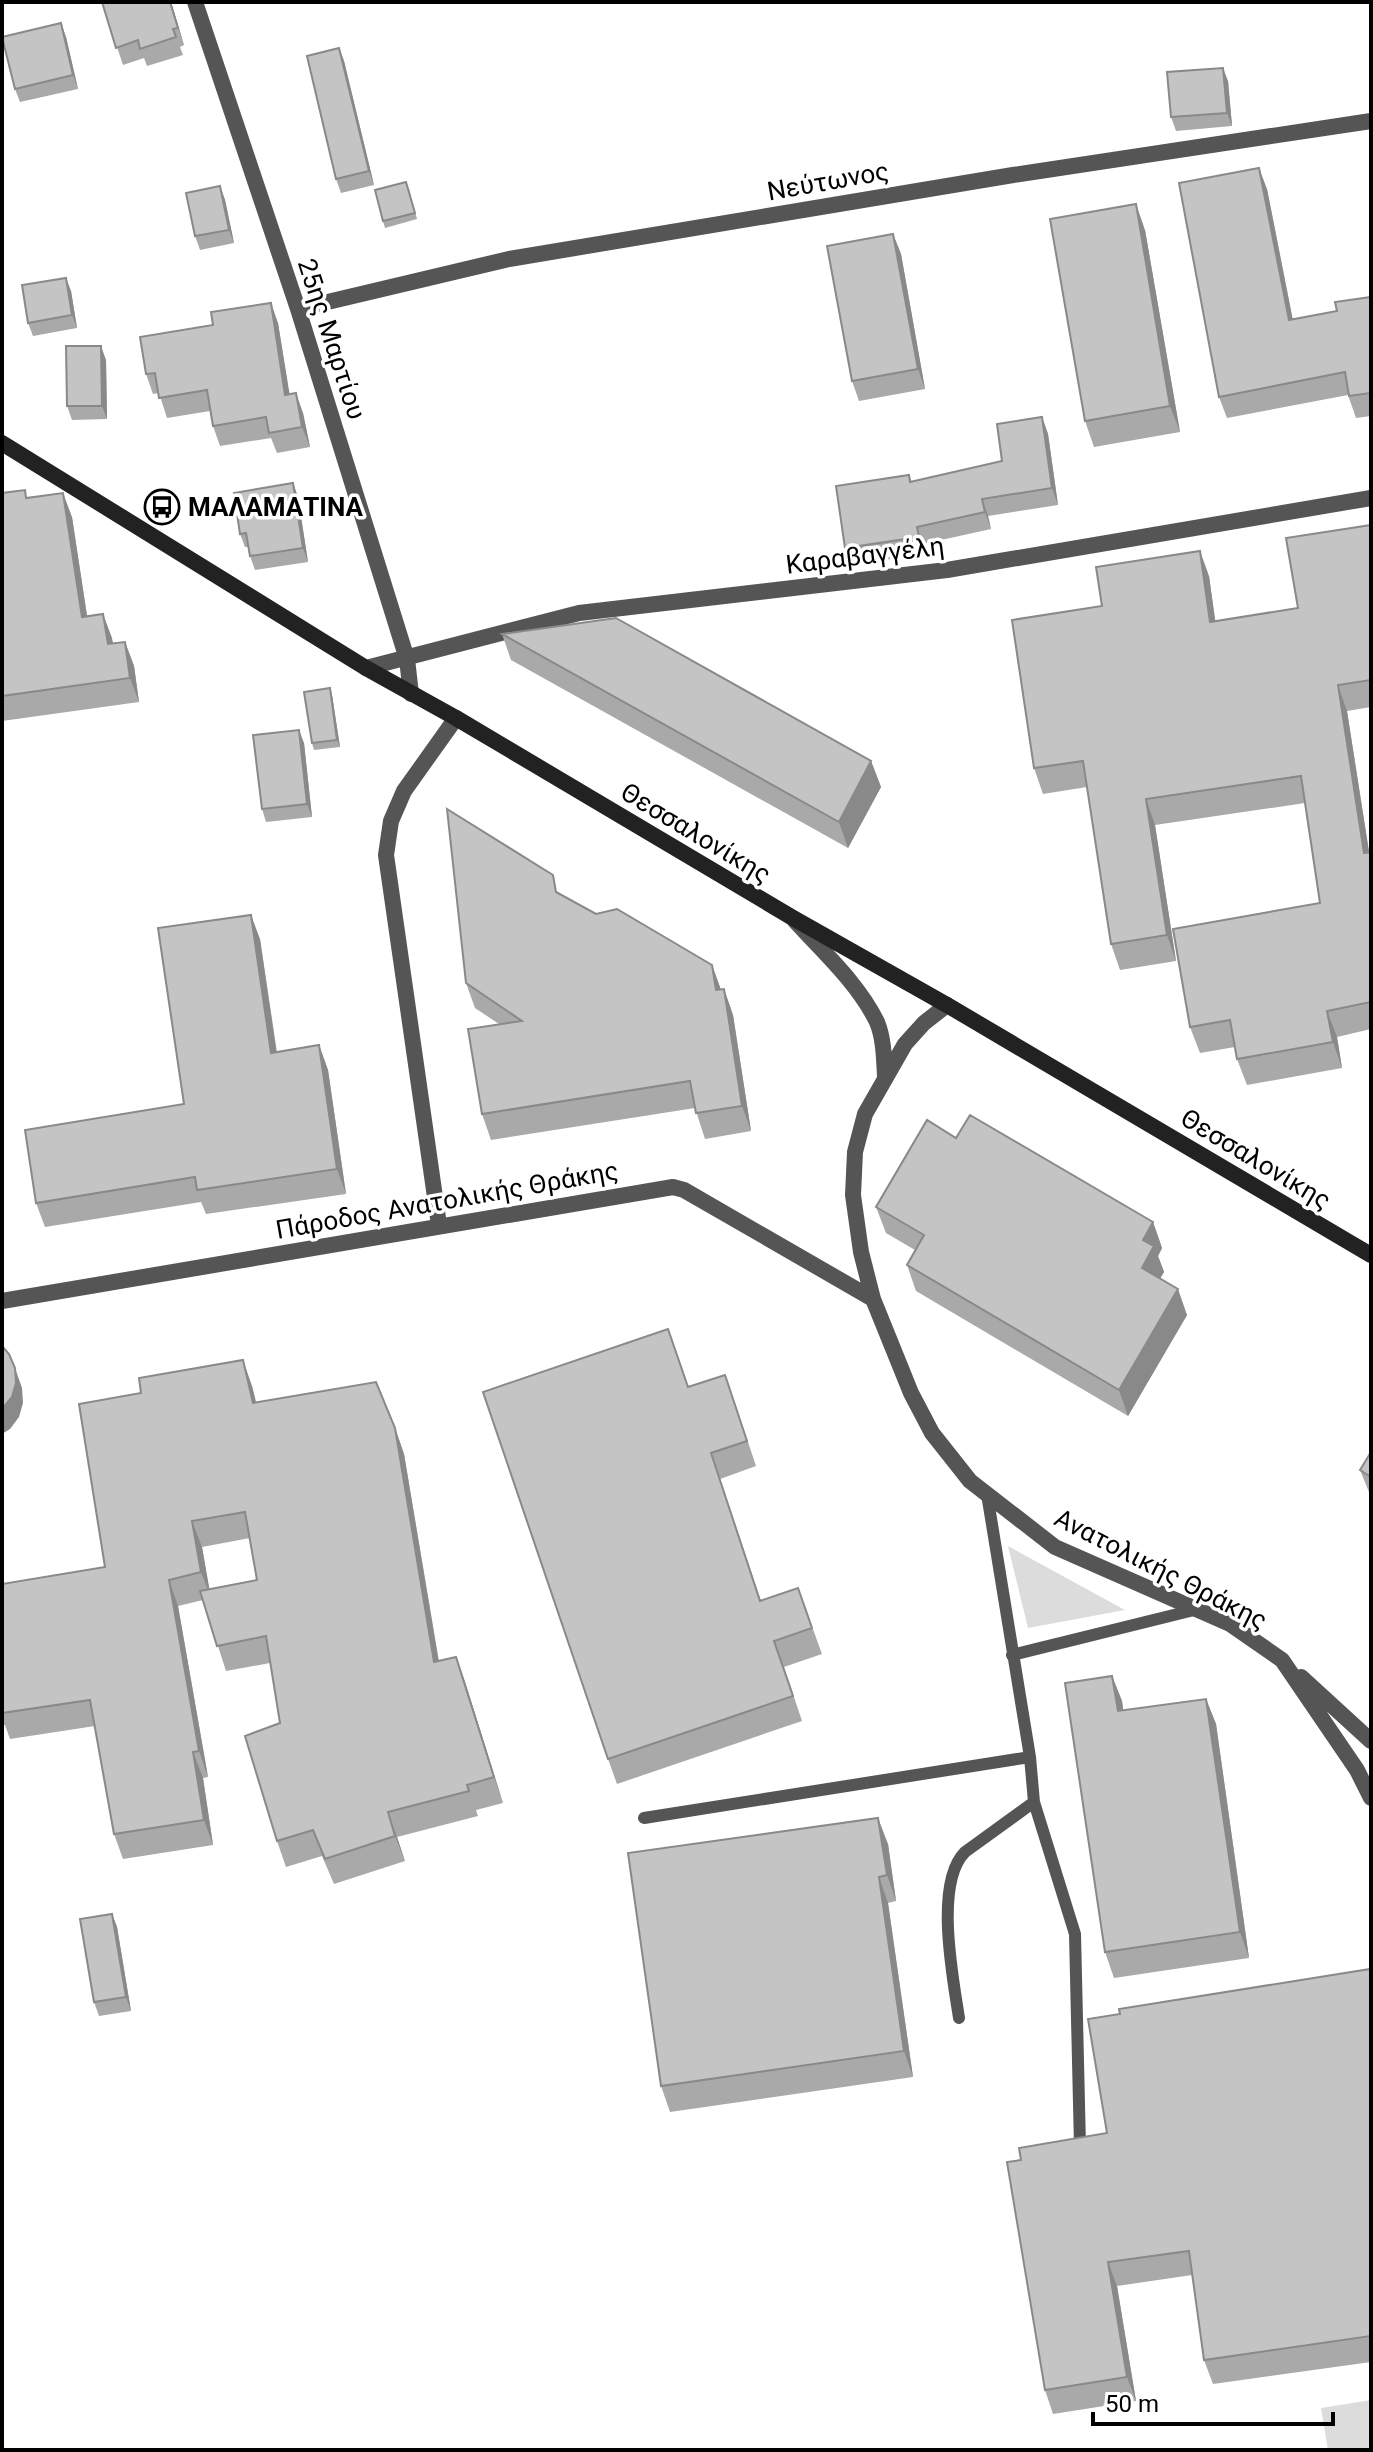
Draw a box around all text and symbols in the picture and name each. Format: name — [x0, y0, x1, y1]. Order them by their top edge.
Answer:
street label: Νεύτωνος — [765, 156, 891, 206]
street label: 25ης Μαρτίου — [292, 255, 372, 423]
bus stop icon: ΜΑΛΑΜΑΤΙΝΑ — [143, 488, 181, 526]
place label: ΜΑΛΑΜΑΤΙΝΑ — [188, 492, 363, 522]
street label: Καραβαγγέλη — [784, 530, 946, 580]
street label: Θεσσαλονίκης — [616, 777, 776, 889]
street label: Θεσσαλονίκης — [1176, 1103, 1336, 1215]
street label: Πάροδος Ανατολικής Θράκης — [273, 1155, 621, 1245]
street label: Ανατολικής Θράκης — [1050, 1502, 1272, 1636]
scale bar — [1093, 2376, 1333, 2426]
text: 50 m — [1105, 2390, 1159, 2418]

